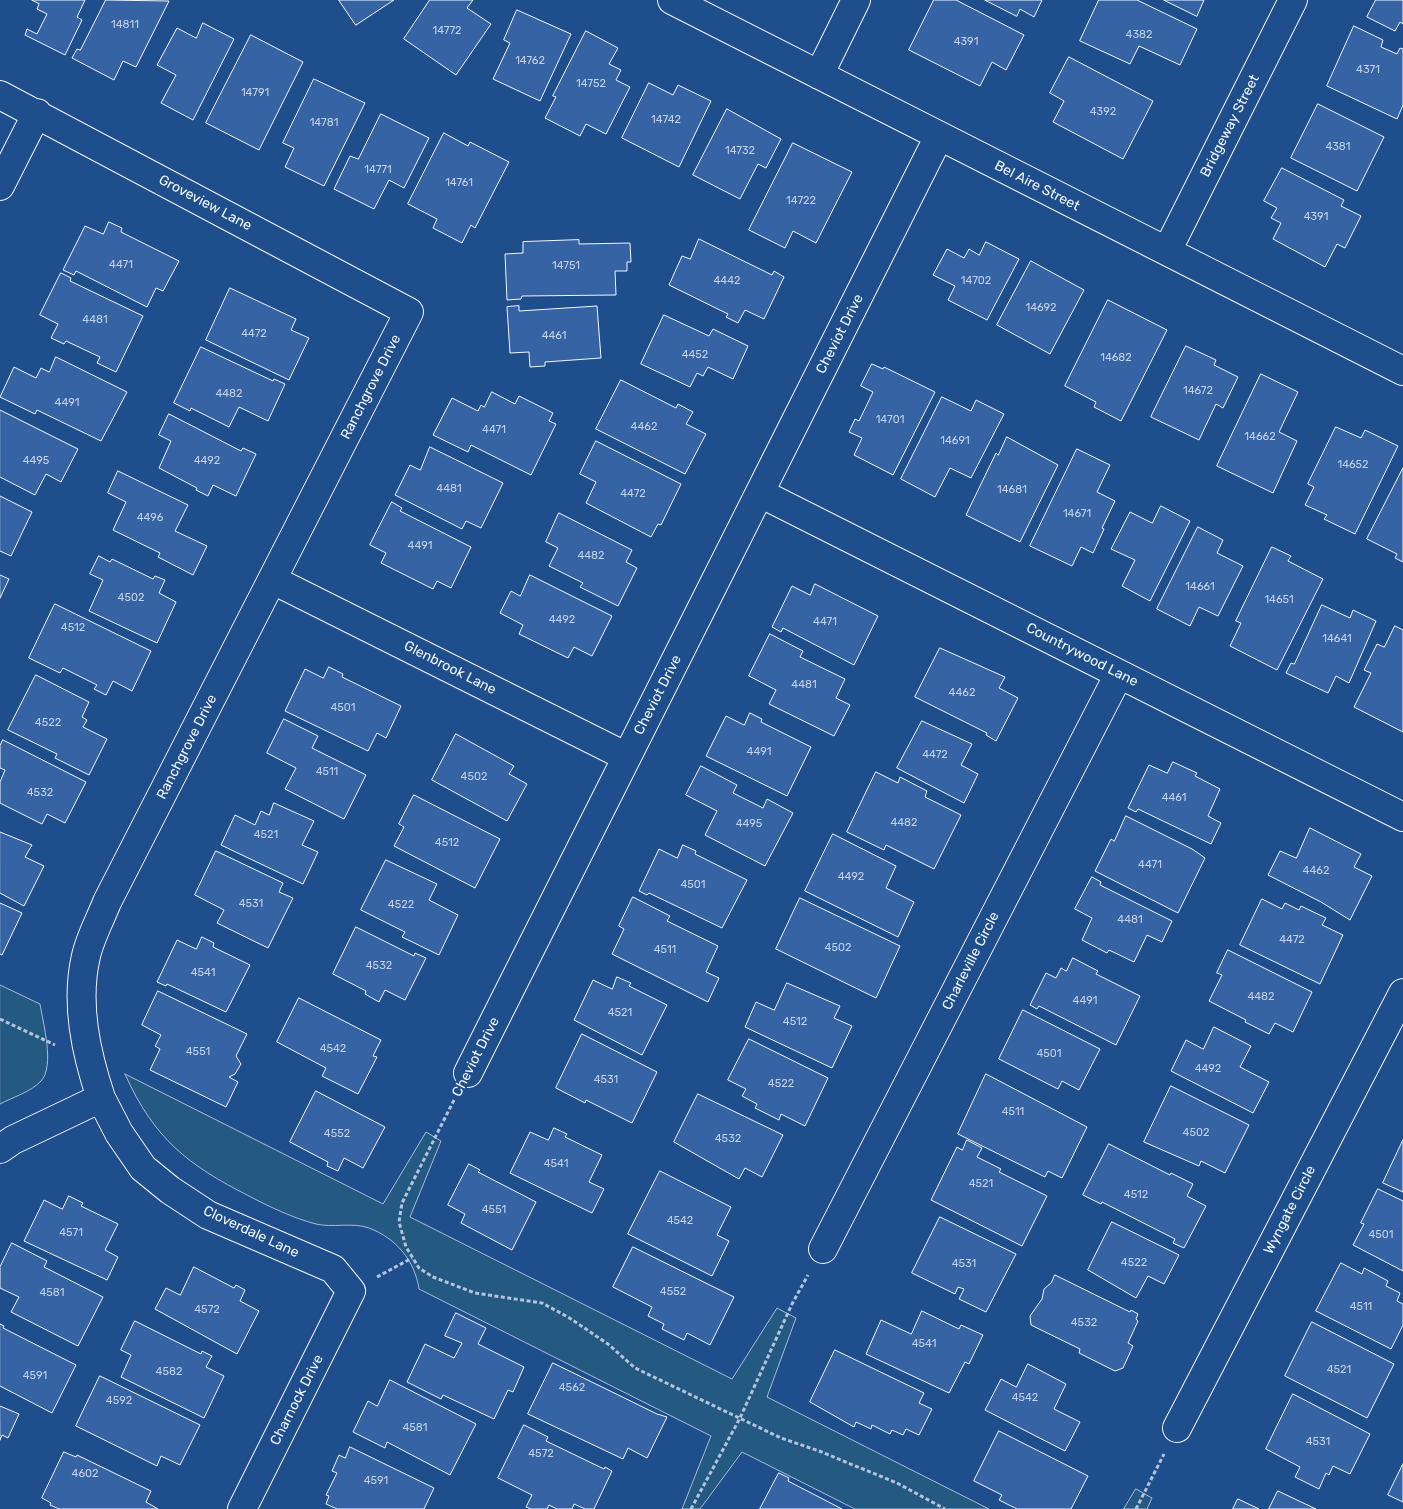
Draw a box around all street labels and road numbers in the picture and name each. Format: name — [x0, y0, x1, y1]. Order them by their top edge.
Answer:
street label: Bridgeway Street — [1197, 72, 1263, 180]
street label: Bel Aire Street — [991, 157, 1083, 215]
street label: Groveview Lane — [156, 171, 254, 235]
street label: Cheviot Drive — [813, 291, 867, 377]
street label: Ranchgrove Drive — [337, 332, 405, 442]
street label: Countrywood Lane — [1023, 619, 1141, 691]
street label: Glenbrook Lane — [401, 637, 499, 699]
street label: Cheviot Drive — [631, 652, 685, 738]
street label: Ranchgrove Drive — [153, 692, 221, 802]
street label: Charleville Circle — [939, 909, 1003, 1013]
street label: Cheviot Drive — [449, 1014, 503, 1100]
street label: Wyngate Circle — [1260, 1163, 1320, 1257]
street label: Cloverdale Lane — [200, 1202, 302, 1262]
street label: Charnock Drive — [267, 1352, 327, 1448]

